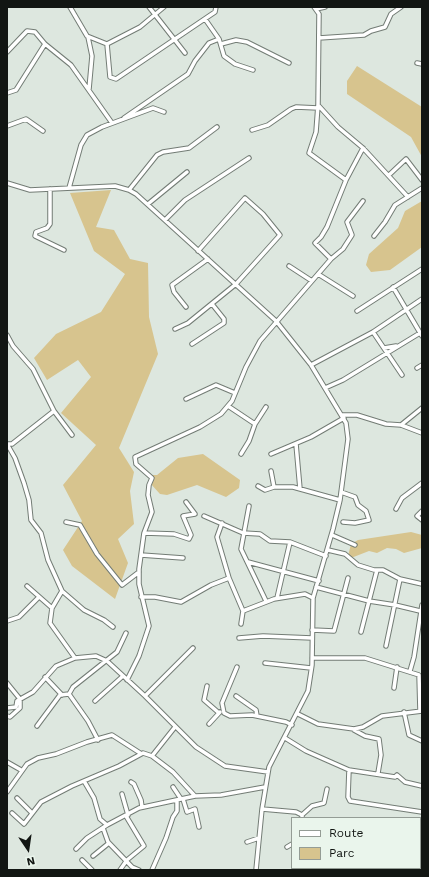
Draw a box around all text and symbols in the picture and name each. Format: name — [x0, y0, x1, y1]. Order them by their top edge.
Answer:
legend — [291, 817, 421, 869]
text: Route — [329, 826, 363, 840]
north arrow — [8, 829, 48, 869]
text: Parc — [329, 846, 355, 860]
text: N — [25, 854, 36, 868]

